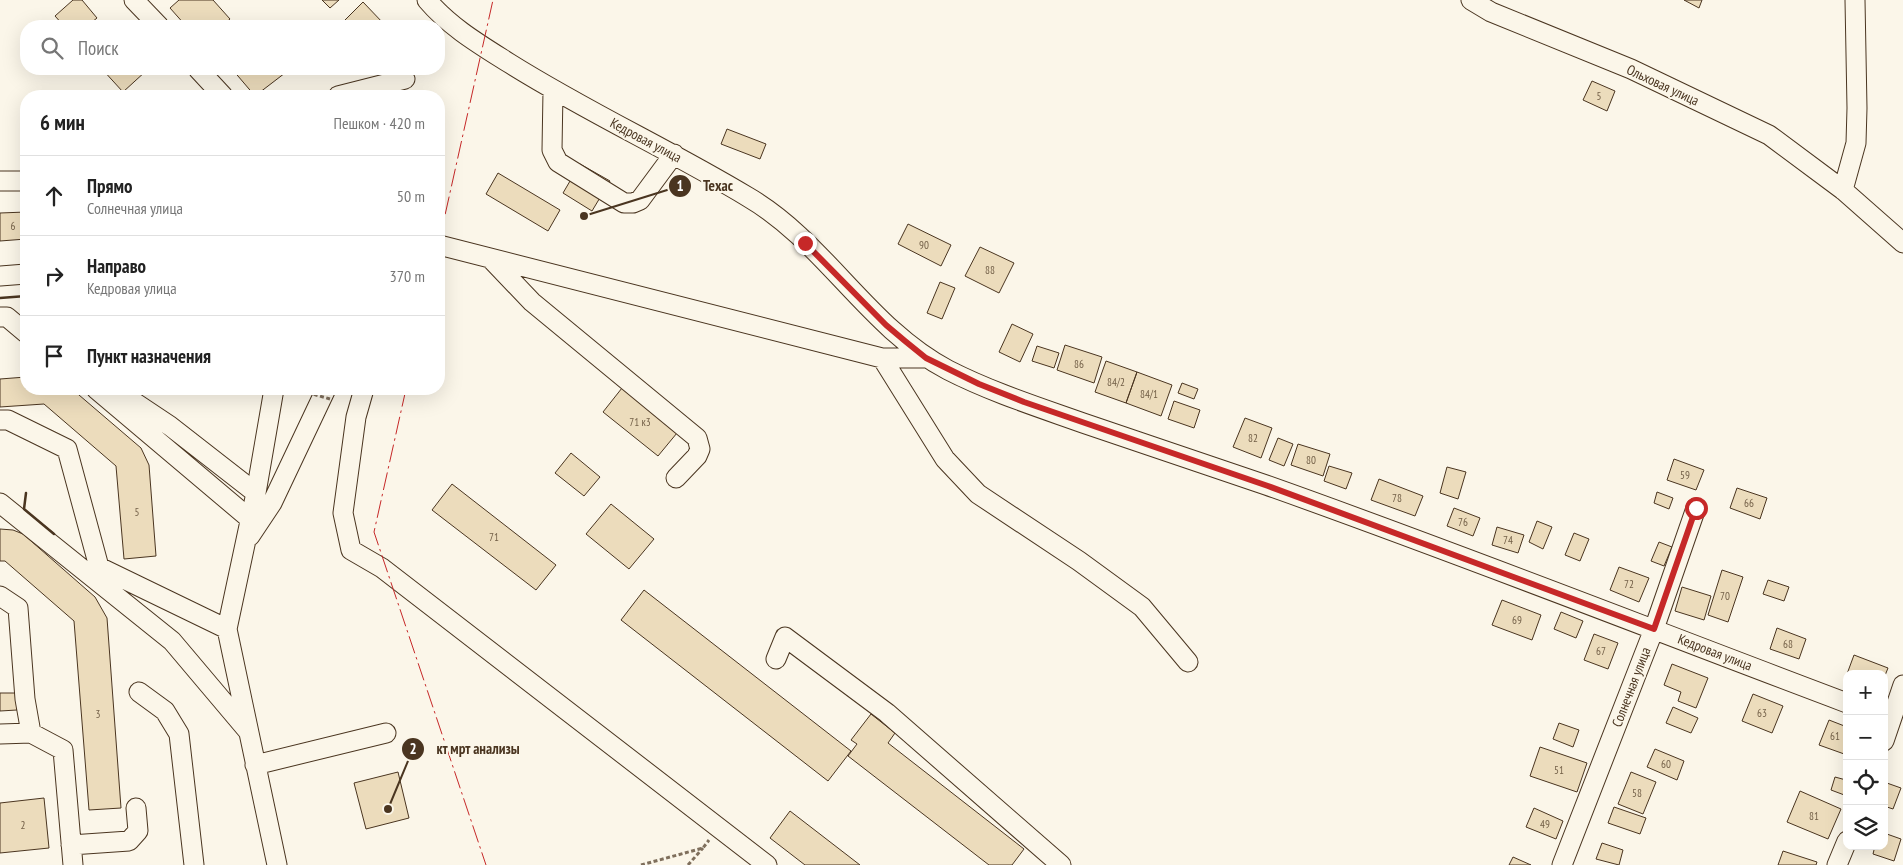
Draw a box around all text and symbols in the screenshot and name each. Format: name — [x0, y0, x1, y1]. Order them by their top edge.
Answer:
search box — [20, 20, 445, 75]
icon: search — [38, 34, 66, 62]
text: Поиск — [78, 36, 119, 60]
street label: Ольховая улица — [1624, 60, 1702, 110]
house number: 5 — [1597, 89, 1602, 103]
text: 6 мин — [40, 109, 85, 136]
text: Пешком · 420 m — [334, 113, 425, 133]
street label: Кедровая улица — [607, 114, 685, 166]
callout: Техас — [668, 171, 743, 201]
text: Прямо — [87, 174, 132, 198]
text: 1 — [676, 176, 684, 195]
text: Техас — [703, 176, 734, 195]
icon: ahead — [40, 182, 68, 210]
text: 50 m — [397, 186, 425, 206]
text: Солнечная улица — [87, 198, 183, 218]
house number: 6 — [11, 219, 16, 233]
route end — [794, 232, 817, 255]
house number: 90 — [919, 238, 929, 252]
text: Направо — [87, 254, 146, 278]
icon: right — [40, 262, 68, 290]
house number: 88 — [985, 263, 995, 277]
text: 370 m — [390, 266, 425, 286]
text: Кедровая улица — [87, 278, 177, 298]
icon: arrive — [40, 342, 68, 370]
text: Пункт назначения — [87, 344, 211, 368]
house number: 86 — [1074, 357, 1084, 371]
house number: 84/2 — [1107, 375, 1125, 389]
house number: 84/1 — [1140, 387, 1158, 401]
house number: 71 к3 — [629, 415, 651, 429]
house number: 82 — [1248, 431, 1258, 445]
house number: 80 — [1306, 453, 1316, 467]
house number: 59 — [1680, 468, 1690, 482]
house number: 78 — [1392, 491, 1402, 505]
house number: 66 — [1744, 496, 1754, 510]
route start — [1685, 497, 1708, 520]
house number: 5 — [135, 505, 140, 519]
house number: 76 — [1458, 515, 1468, 529]
house number: 71 — [489, 530, 499, 544]
house number: 74 — [1503, 533, 1513, 547]
house number: 72 — [1624, 577, 1634, 591]
house number: 70 — [1720, 589, 1730, 603]
house number: 69 — [1512, 613, 1522, 627]
street label: Кедровая улица — [1675, 630, 1755, 674]
house number: 68 — [1783, 637, 1793, 651]
house number: 67 — [1596, 644, 1606, 658]
street label: Солнечная улица — [1608, 645, 1654, 729]
map controls — [1843, 670, 1888, 850]
button: + — [1843, 670, 1888, 715]
house number: 63 — [1757, 706, 1767, 720]
house number: 3 — [96, 707, 101, 721]
button: − — [1843, 715, 1888, 760]
house number: 61 — [1830, 729, 1840, 743]
callout: кт мрт анализы — [401, 734, 530, 764]
text: 2 — [409, 739, 417, 758]
text: кт мрт анализы — [436, 739, 520, 758]
house number: 60 — [1661, 757, 1671, 771]
button: locate — [1843, 760, 1888, 805]
house number: 51 — [1554, 763, 1564, 777]
house number: 58 — [1632, 786, 1642, 800]
button: layers — [1843, 805, 1888, 850]
house number: 81 — [1809, 809, 1819, 823]
house number: 49 — [1540, 817, 1550, 831]
house number: 2 — [21, 818, 26, 832]

